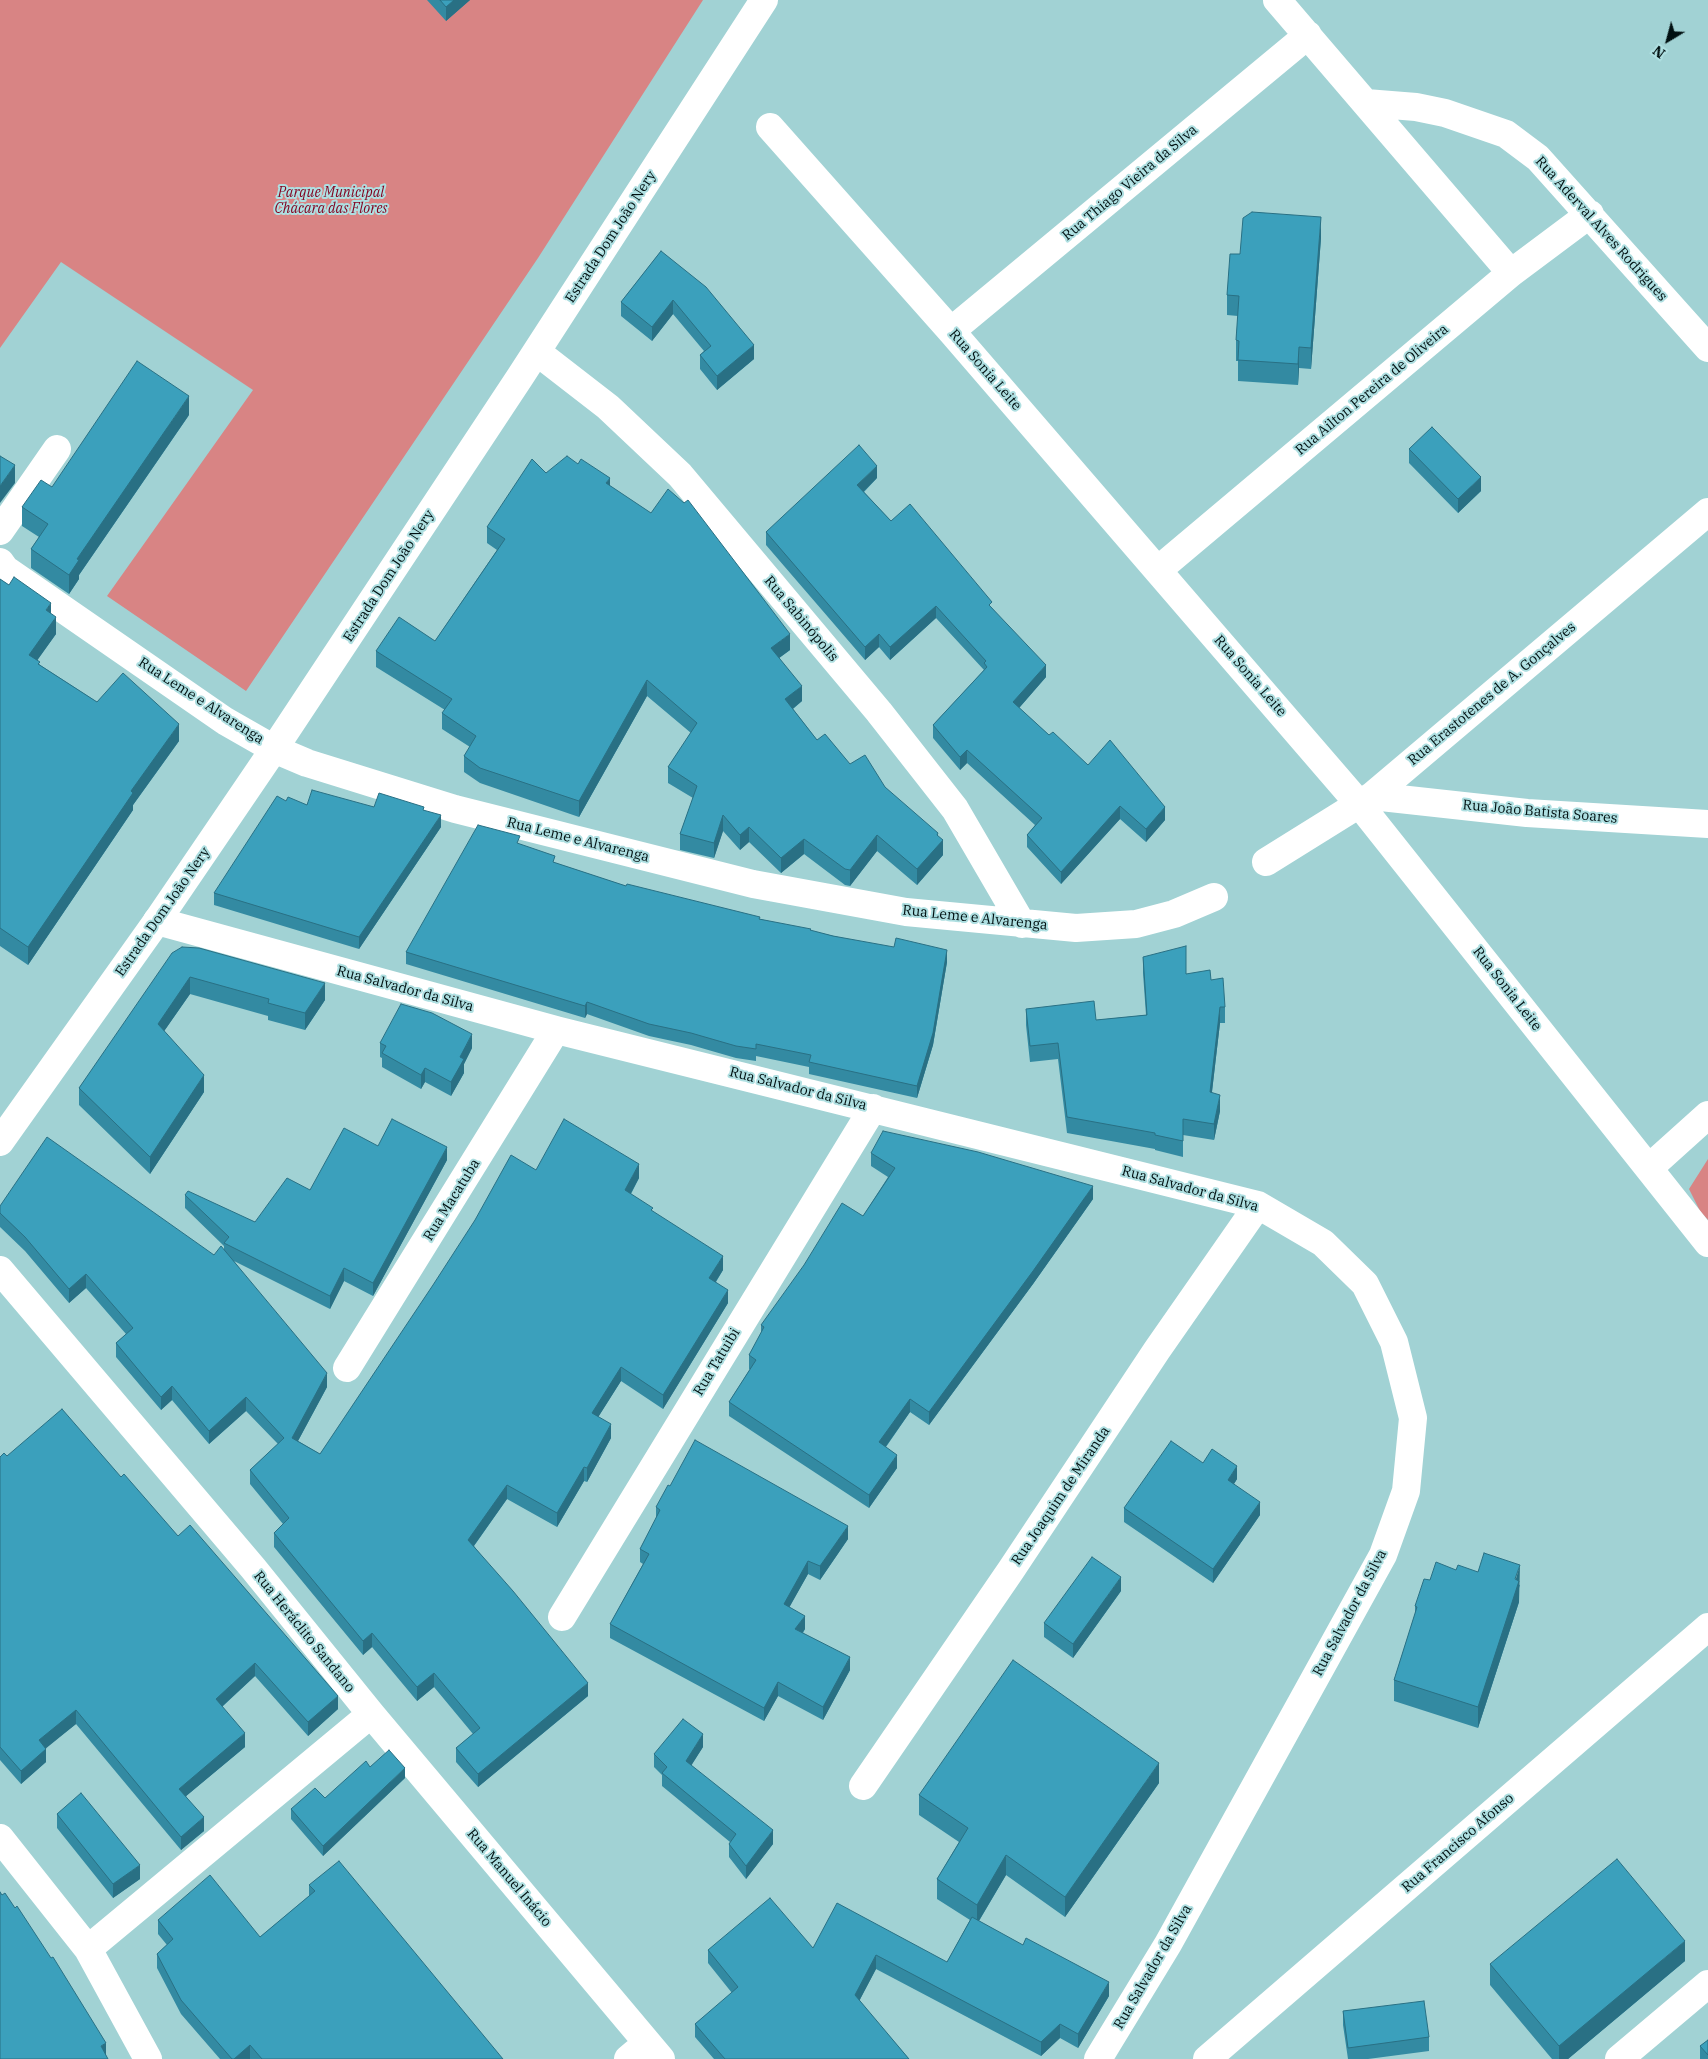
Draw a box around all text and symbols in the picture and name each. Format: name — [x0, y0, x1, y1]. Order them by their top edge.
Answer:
north arrow — [1643, 15, 1693, 65]
text: N — [1649, 41, 1669, 63]
street label: Rua Thiago Vieira da Silva — [1059, 122, 1201, 244]
street label: Rua Aderval Alves Rodrigues — [1532, 153, 1670, 305]
street label: Estrada Dom João Nery — [562, 168, 660, 306]
park label: Parque Municipal Chácara das Flores — [274, 185, 388, 218]
street label: Rua Ailton Pereira de Oliveira — [1292, 321, 1452, 459]
street label: Rua Sonia Leite — [945, 326, 1025, 414]
street label: Estrada Dom João Nery — [340, 507, 438, 645]
street label: Rua Sabinópolis — [760, 573, 842, 665]
street label: Rua Erastotenes de A. Gonçalves — [1405, 619, 1579, 769]
street label: Rua Sonia Leite — [1210, 632, 1290, 720]
street label: Rua Leme e Alvarenga — [135, 654, 267, 748]
street label: Rua João Batista Soares — [1462, 797, 1618, 827]
street label: Rua Leme e Alvarenga — [505, 814, 651, 866]
street label: Estrada Dom João Nery — [112, 844, 214, 980]
street label: Rua Leme e Alvarenga — [902, 902, 1048, 934]
street label: Rua Sonia Leite — [1469, 944, 1545, 1034]
street label: Rua Salvador da Silva — [335, 963, 475, 1015]
street label: Rua Salvador da Silva — [728, 1064, 868, 1114]
street label: Rua Macatuba — [420, 1156, 484, 1244]
street label: Rua Salvador da Silva — [1120, 1163, 1260, 1215]
street label: Rua Tatuibi — [690, 1325, 744, 1399]
street label: Rua Joaquim de Miranda — [1008, 1423, 1114, 1569]
street label: Rua Salvador da Silva — [1309, 1547, 1391, 1679]
street label: Rua Heráclito Sandano — [250, 1568, 358, 1696]
street label: Rua Francisco Afonso — [1399, 1790, 1517, 1896]
street label: Rua Manuel Inácio — [463, 1826, 555, 1930]
street label: Rua Salvador da Silva — [1110, 1902, 1196, 2032]

